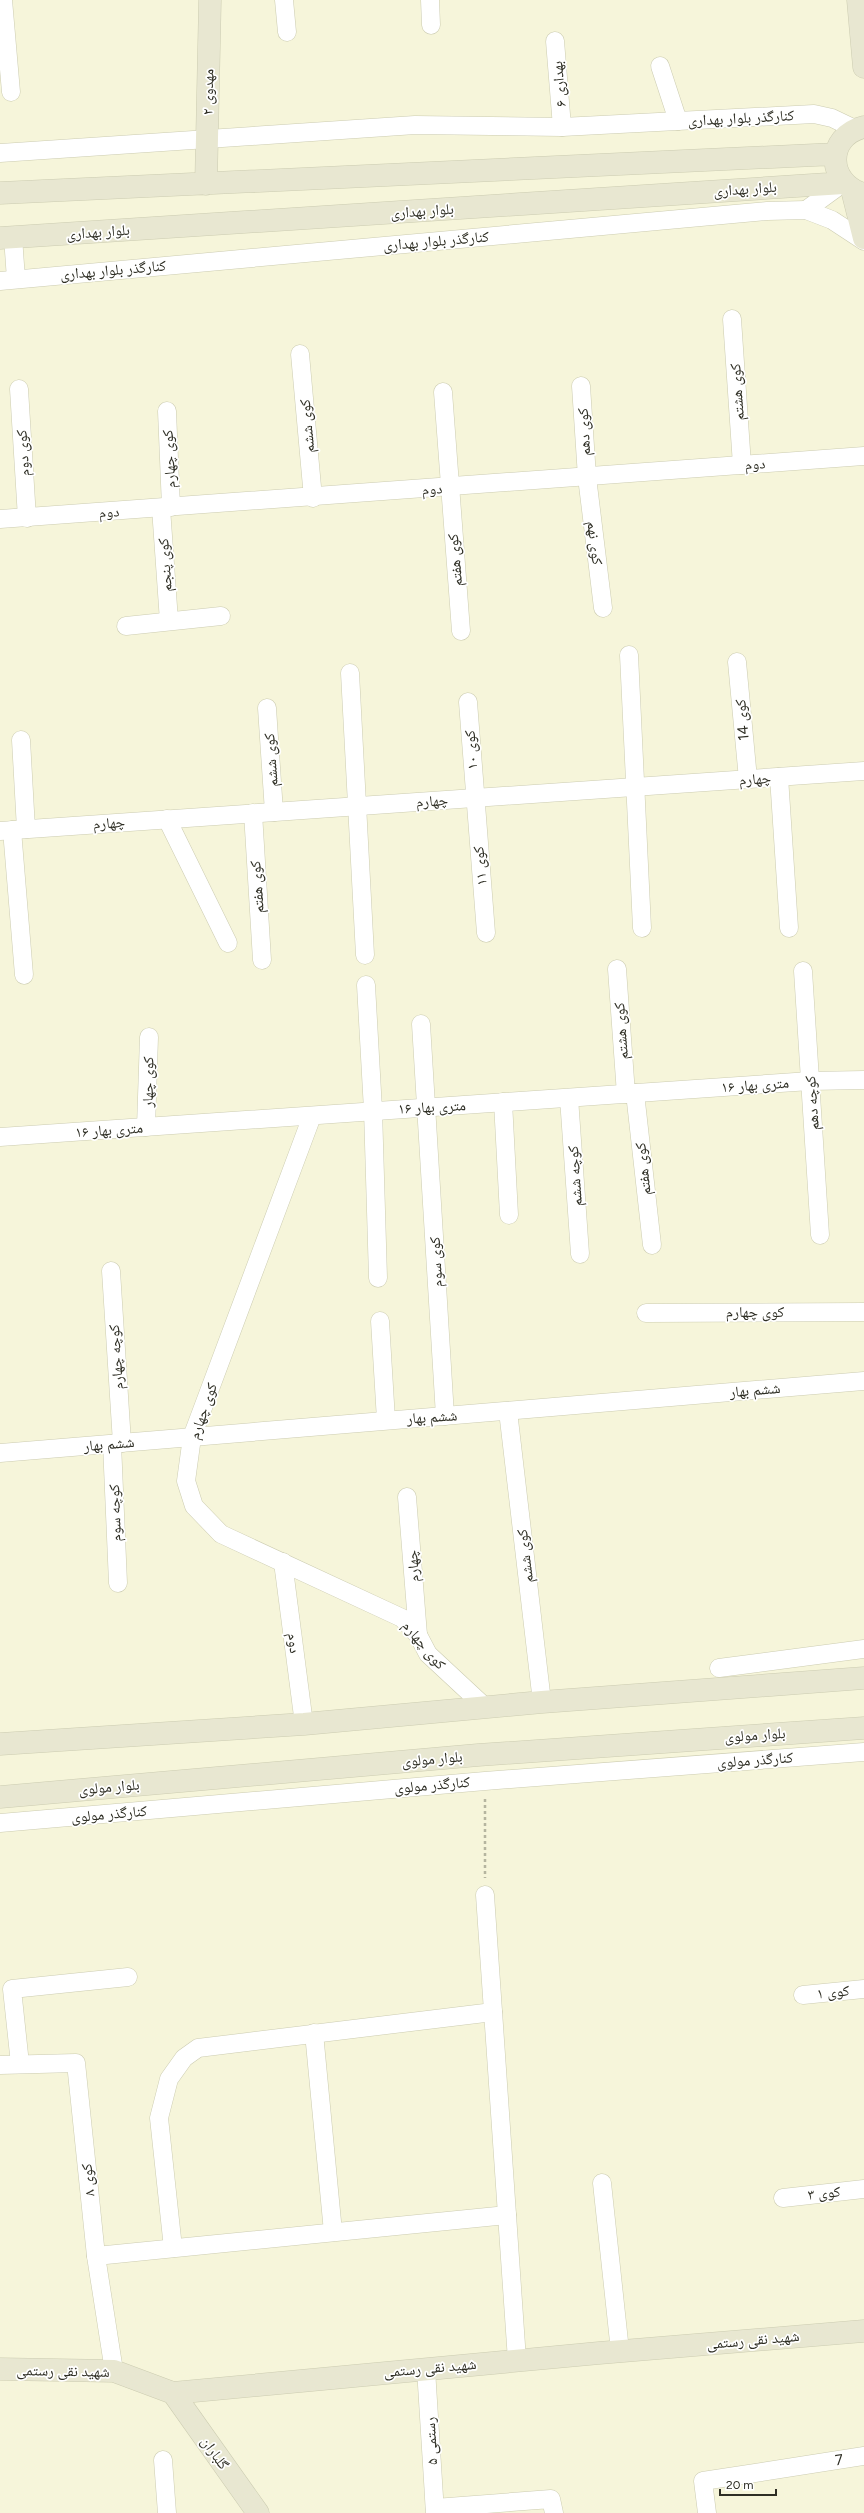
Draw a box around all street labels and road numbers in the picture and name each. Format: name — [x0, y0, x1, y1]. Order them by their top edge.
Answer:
street label: ۶ بهداری — [548, 60, 571, 108]
street label: مهدوی ۲ — [199, 68, 218, 115]
street label: کنارگذر بلوار بهداری — [687, 106, 795, 131]
street label: بلوار بهداری — [713, 178, 777, 201]
street label: بلوار بهداری — [390, 200, 454, 223]
street label: بلوار بهداری — [66, 221, 130, 244]
street label: کنارگذر بلوار بهداری — [382, 227, 490, 256]
street label: کنارگذر بلوار بهداری — [59, 256, 167, 285]
street label: کوی هشتم — [726, 363, 749, 421]
street label: کوی ششم — [296, 398, 319, 454]
street label: کوی دهم — [574, 408, 595, 456]
street label: کوی دوم — [12, 429, 35, 477]
street label: کوی چهارم — [158, 429, 181, 489]
street label: دوم — [744, 454, 766, 475]
street label: دوم — [421, 479, 443, 500]
street label: دوم — [98, 502, 120, 523]
street label: کوی نهم — [582, 520, 607, 566]
street label: کوی هفتم — [444, 533, 467, 587]
street label: کوی پنجم — [154, 538, 177, 592]
street label: کوی 14 — [731, 698, 754, 742]
street label: کوی ۱۰ — [461, 729, 482, 770]
street label: کوی ششم — [260, 732, 283, 788]
street label: چهارم — [738, 769, 772, 790]
street label: چهارم — [415, 791, 449, 812]
street label: چهارم — [92, 813, 126, 834]
street label: کوی ۱۱ — [469, 845, 492, 887]
street label: کوی هفتم — [246, 860, 269, 914]
street label: کوی هشتم — [610, 1002, 633, 1060]
street label: کوی چهار — [139, 1056, 158, 1109]
street label: ۱۶ متری بهار — [721, 1074, 790, 1097]
street label: کوچه دهم — [801, 1075, 824, 1131]
street label: ۱۶ متری بهار — [398, 1096, 467, 1119]
street label: ۱۶ متری بهار — [75, 1119, 144, 1142]
street label: کوی هفتم — [631, 1142, 656, 1196]
street label: کوچه ششم — [564, 1145, 587, 1207]
street label: کوی سوم — [426, 1236, 447, 1288]
street label: کوی چهارم — [726, 1303, 784, 1322]
street label: کوچه چهارم — [105, 1324, 128, 1390]
street label: ششم بهار — [728, 1379, 781, 1402]
street label: کوی چهارم — [185, 1380, 222, 1442]
street label: ششم بهار — [405, 1406, 458, 1429]
street label: ششم بهار — [82, 1433, 135, 1456]
street label: کوچه سوم — [105, 1484, 126, 1542]
street label: کوی ششم — [513, 1528, 538, 1584]
street label: چهارم — [403, 1549, 424, 1583]
street label: کوی چهارم — [398, 1617, 450, 1674]
street label: دوم — [283, 1632, 304, 1654]
street label: بلوار مولوی — [724, 1724, 786, 1747]
street label: بلوار مولوی — [401, 1747, 463, 1772]
street label: کنارگذر مولوی — [716, 1748, 794, 1773]
street label: کنارگذر مولوی — [393, 1773, 471, 1798]
street label: بلوار مولوی — [78, 1775, 140, 1800]
street label: کنارگذر مولوی — [70, 1802, 148, 1827]
street label: کوی ۱ — [816, 1981, 850, 2004]
street label: کوی ۸ — [77, 2163, 100, 2197]
street label: کوی ۳ — [807, 2182, 841, 2205]
street label: شهید نقی رستمی — [706, 2327, 800, 2354]
street label: شهید نقی رستمی — [383, 2355, 477, 2382]
street label: شهید نقی رستمی — [16, 2361, 110, 2382]
street label: رستمی ۵ — [421, 2416, 442, 2465]
street label: گلباران — [196, 2433, 233, 2474]
street label: 7 — [834, 2450, 844, 2469]

